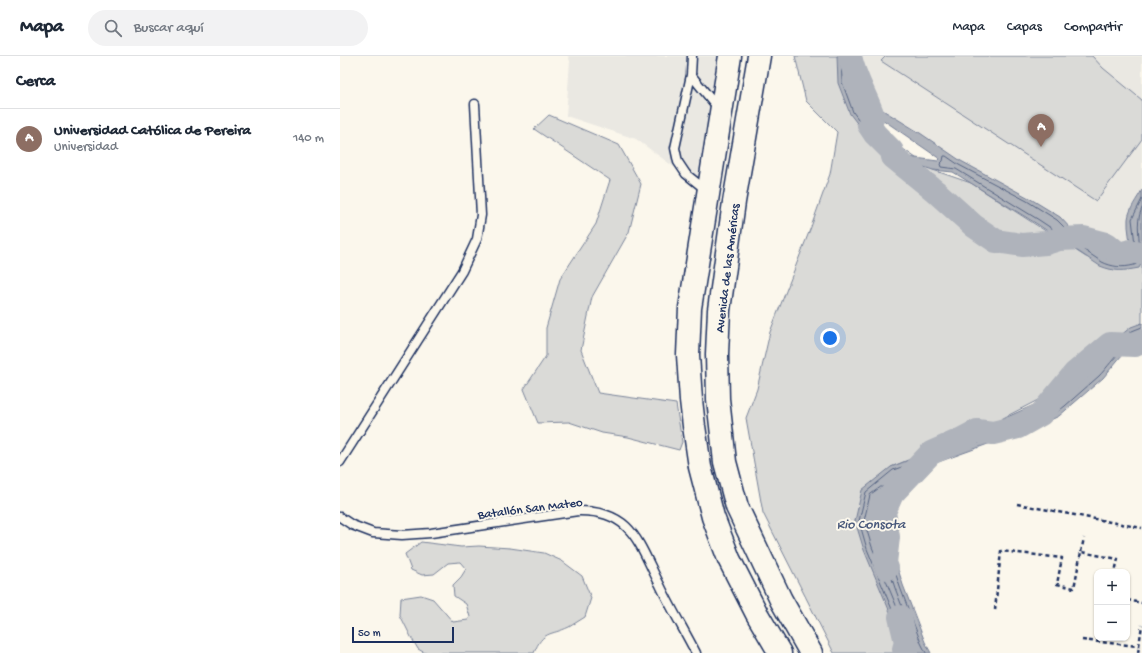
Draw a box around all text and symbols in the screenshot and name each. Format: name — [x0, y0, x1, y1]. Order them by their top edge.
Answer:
search box — [88, 10, 368, 46]
text: Mapa — [20, 16, 64, 39]
icon: search — [102, 17, 124, 39]
text: Buscar aquí — [134, 19, 204, 37]
text: Mapa — [953, 19, 985, 36]
text: Capas — [1007, 19, 1042, 36]
text: Compartir — [1064, 19, 1122, 36]
text: Cerca — [16, 72, 55, 92]
pin: A — [1028, 114, 1054, 147]
text: Universidad Católica de Pereira — [54, 122, 251, 140]
text: A — [25, 131, 33, 146]
text: 140 m — [293, 131, 324, 146]
text: Universidad — [54, 140, 118, 155]
street label: Avenida de las Américas — [713, 202, 744, 334]
your location — [820, 328, 840, 348]
street label: Batallón San Mateo — [476, 496, 584, 523]
water label: Rio Consota — [837, 517, 906, 534]
map controls — [1094, 569, 1130, 641]
button: + — [1094, 569, 1130, 605]
button: − — [1094, 605, 1130, 641]
scale bar — [352, 625, 454, 644]
text: 50 m — [358, 628, 380, 640]

